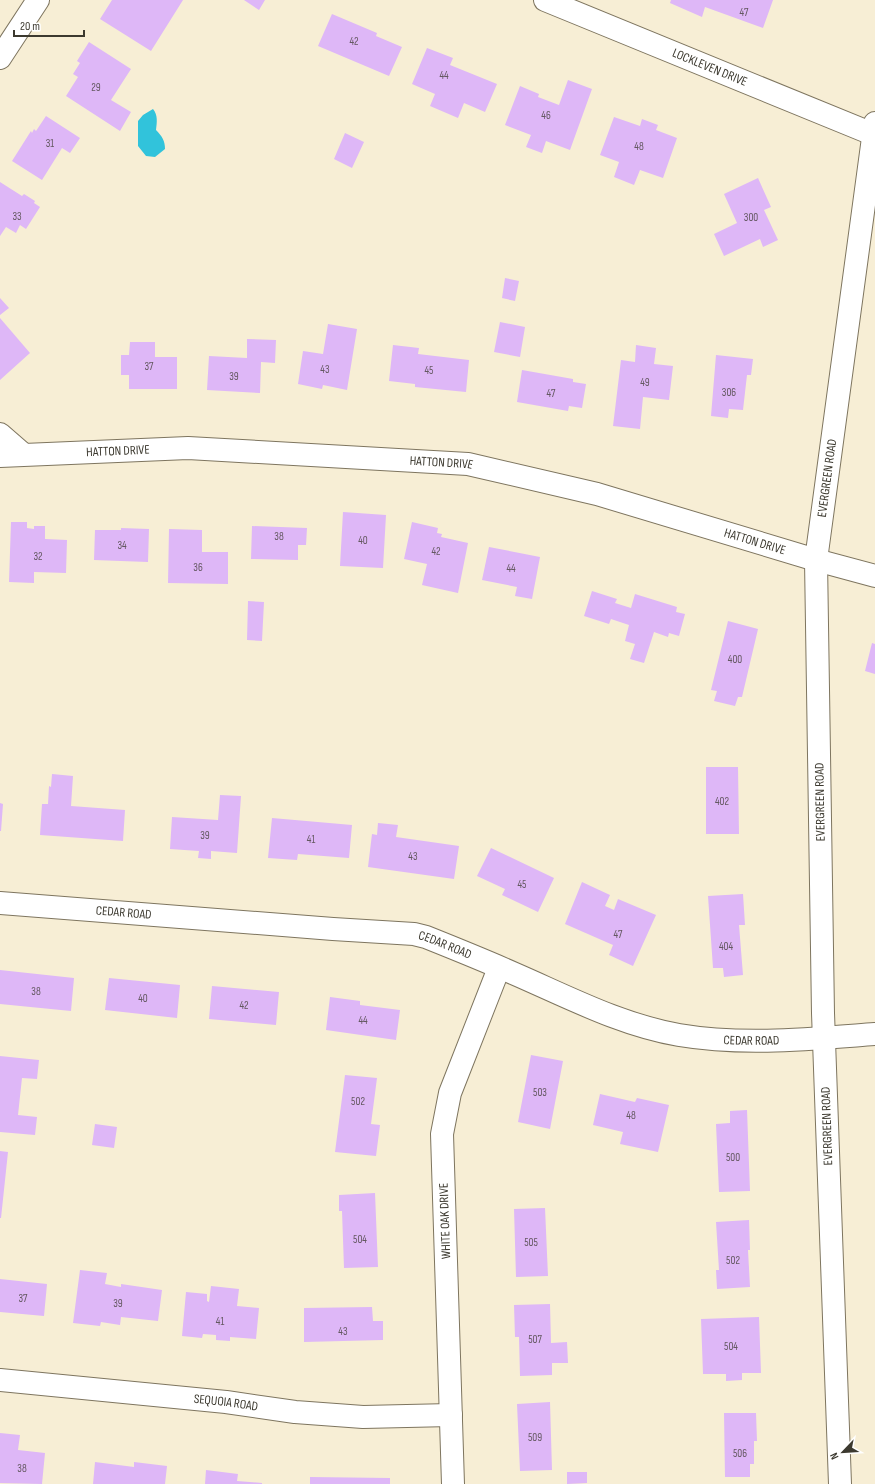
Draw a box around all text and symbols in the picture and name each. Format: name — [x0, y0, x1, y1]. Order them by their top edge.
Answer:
house number: 47 — [740, 6, 749, 19]
scale bar — [14, 12, 84, 38]
text: 20 m — [20, 19, 40, 34]
house number: 42 — [349, 35, 359, 48]
street label: LOCKLEVEN DRIVE — [670, 45, 750, 90]
house number: 44 — [439, 69, 449, 82]
house number: 29 — [91, 81, 101, 94]
house number: 46 — [541, 109, 551, 122]
house number: 31 — [46, 137, 54, 150]
house number: 48 — [634, 140, 644, 153]
house number: 33 — [12, 210, 22, 223]
house number: 300 — [744, 211, 758, 224]
house number: 37 — [144, 360, 154, 373]
house number: 43 — [320, 363, 330, 376]
house number: 45 — [424, 364, 434, 377]
house number: 39 — [229, 370, 239, 383]
house number: 49 — [640, 376, 650, 389]
house number: 306 — [722, 386, 736, 399]
house number: 47 — [547, 387, 556, 400]
street label: EVERGREEN ROAD — [814, 438, 840, 518]
street label: HATTON DRIVE — [86, 442, 150, 460]
street label: HATTON DRIVE — [409, 453, 475, 473]
street label: HATTON DRIVE — [722, 525, 788, 558]
house number: 38 — [274, 530, 284, 543]
house number: 40 — [358, 534, 368, 547]
house number: 34 — [117, 539, 127, 552]
house number: 42 — [431, 545, 441, 558]
house number: 32 — [33, 550, 43, 563]
house number: 36 — [193, 561, 203, 574]
house number: 44 — [506, 562, 516, 575]
house number: 400 — [728, 653, 742, 666]
street label: EVERGREEN ROAD — [811, 763, 829, 841]
house number: 402 — [715, 795, 729, 808]
house number: 39 — [200, 829, 210, 842]
house number: 41 — [307, 833, 315, 846]
house number: 43 — [408, 850, 418, 863]
house number: 45 — [517, 878, 527, 891]
street label: CEDAR ROAD — [95, 903, 152, 923]
street label: CEDAR ROAD — [417, 927, 474, 963]
house number: 47 — [614, 928, 623, 941]
house number: 404 — [719, 940, 733, 953]
house number: 38 — [31, 985, 41, 998]
house number: 40 — [138, 992, 148, 1005]
house number: 42 — [239, 999, 249, 1012]
house number: 44 — [358, 1014, 368, 1027]
street label: CEDAR ROAD — [723, 1032, 779, 1049]
house number: 503 — [533, 1086, 547, 1099]
street label: EVERGREEN ROAD — [818, 1086, 836, 1166]
house number: 502 — [351, 1095, 365, 1108]
house number: 48 — [626, 1109, 636, 1122]
house number: 500 — [726, 1151, 740, 1164]
street label: WHITE OAK DRIVE — [436, 1182, 454, 1260]
house number: 504 — [353, 1233, 367, 1246]
house number: 505 — [524, 1236, 538, 1249]
house number: 502 — [726, 1254, 740, 1267]
house number: 37 — [18, 1292, 28, 1305]
house number: 39 — [113, 1297, 123, 1310]
house number: 41 — [216, 1315, 224, 1328]
house number: 43 — [338, 1325, 348, 1338]
house number: 507 — [528, 1333, 542, 1346]
house number: 504 — [724, 1340, 738, 1353]
street label: SEQUOIA ROAD — [193, 1391, 259, 1415]
house number: 509 — [528, 1431, 542, 1444]
north arrow — [823, 1432, 863, 1472]
house number: 506 — [733, 1447, 747, 1460]
text: N — [827, 1450, 842, 1461]
house number: 38 — [17, 1462, 27, 1475]

